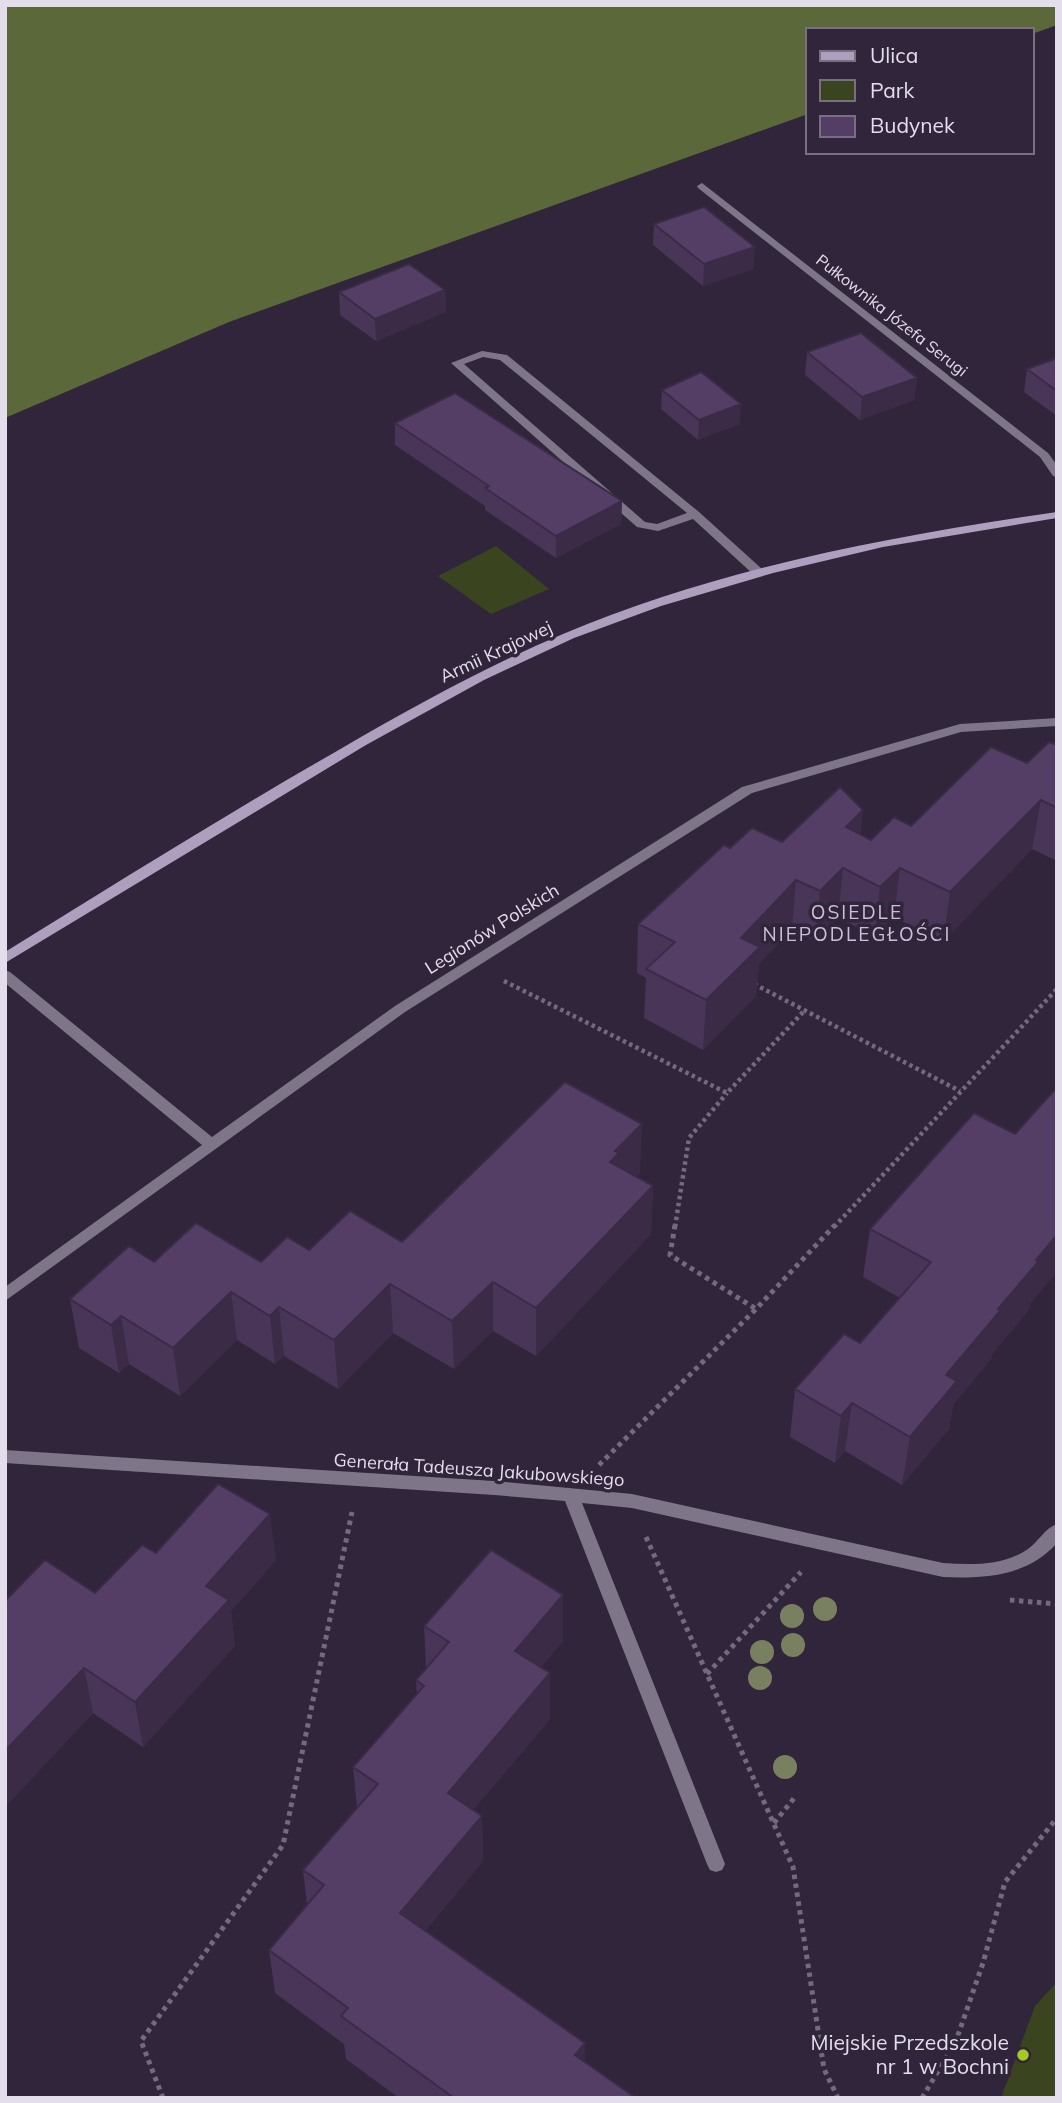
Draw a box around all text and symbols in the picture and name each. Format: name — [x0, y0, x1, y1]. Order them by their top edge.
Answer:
legend — [806, 28, 1034, 154]
text: Ulica — [870, 42, 918, 68]
text: Park — [870, 77, 914, 103]
text: Budynek — [870, 112, 955, 138]
street label: Pułkownika Józefa Serugi — [812, 250, 972, 380]
street label: Armii Krajowej — [436, 615, 556, 688]
street label: Legionów Polskich — [420, 878, 563, 979]
district label: OSIEDLE NIEPODLEGŁOŚCI — [763, 900, 951, 946]
street label: Generała Tadeusza Jakubowskiego — [333, 1448, 625, 1491]
place label: Miejskie Przedszkole nr 1 w Bochni — [810, 2029, 1009, 2079]
marker: Miejskie Przedszkole nr 1 w Bochni — [1015, 2047, 1031, 2063]

